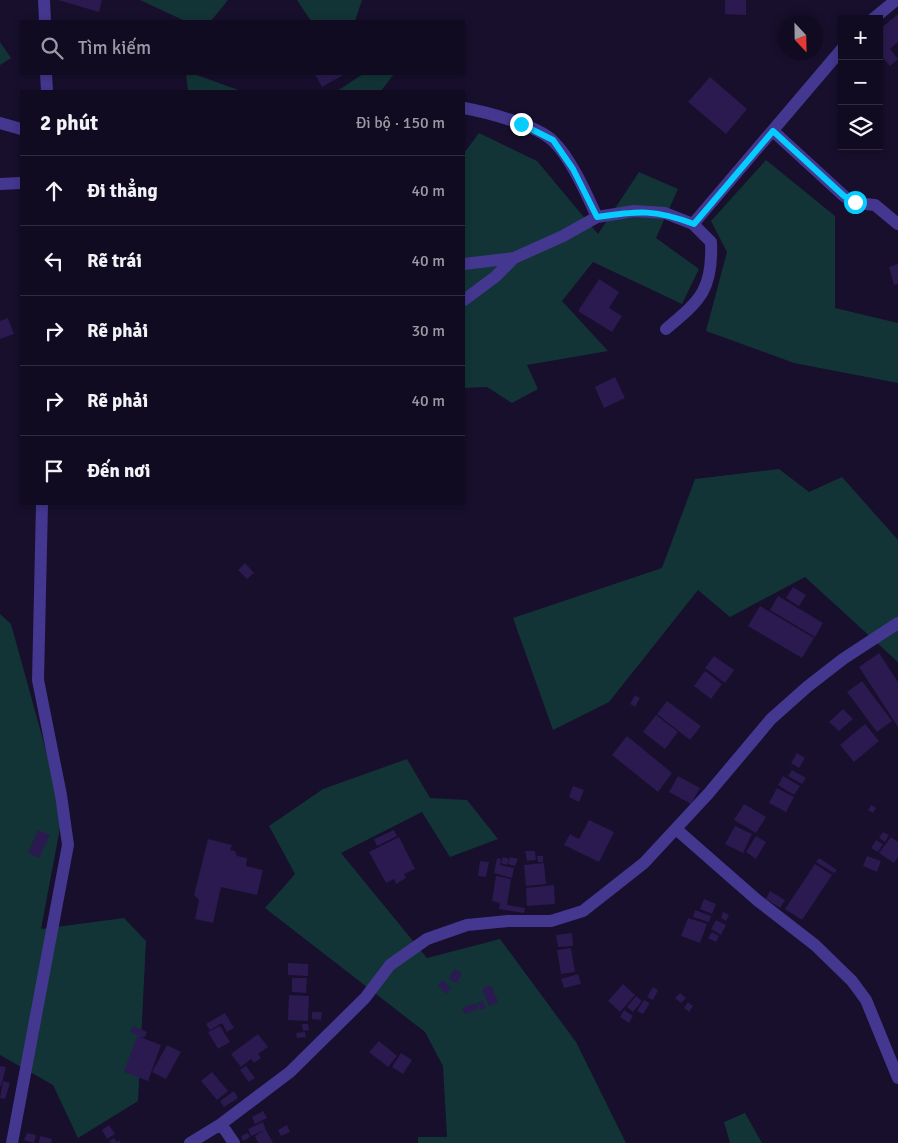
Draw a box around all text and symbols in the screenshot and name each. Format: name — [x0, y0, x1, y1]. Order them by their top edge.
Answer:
north arrow — [778, 15, 823, 60]
map controls — [838, 15, 883, 150]
button: + — [838, 15, 883, 60]
search box — [20, 20, 465, 75]
icon: search — [38, 34, 66, 62]
text: Tìm kiếm — [78, 36, 151, 60]
button: − — [838, 60, 883, 105]
button: layers — [838, 105, 883, 150]
text: 2 phút — [40, 110, 98, 136]
text: Đi bộ · 150 m — [356, 113, 445, 133]
route end — [510, 113, 533, 136]
icon: ahead — [40, 177, 68, 205]
text: Đi thẳng — [87, 179, 158, 203]
text: 40 m — [411, 181, 445, 201]
route start — [844, 191, 867, 214]
icon: left — [40, 247, 68, 275]
text: Rẽ trái — [87, 249, 142, 273]
text: 40 m — [411, 251, 445, 271]
icon: right — [40, 317, 68, 345]
text: Rẽ phải — [87, 319, 148, 343]
text: 30 m — [411, 321, 445, 341]
icon: right — [40, 387, 68, 415]
text: Rẽ phải — [87, 389, 148, 413]
text: 40 m — [411, 391, 445, 411]
icon: arrive — [40, 457, 68, 485]
text: Đến nơi — [87, 459, 150, 483]

